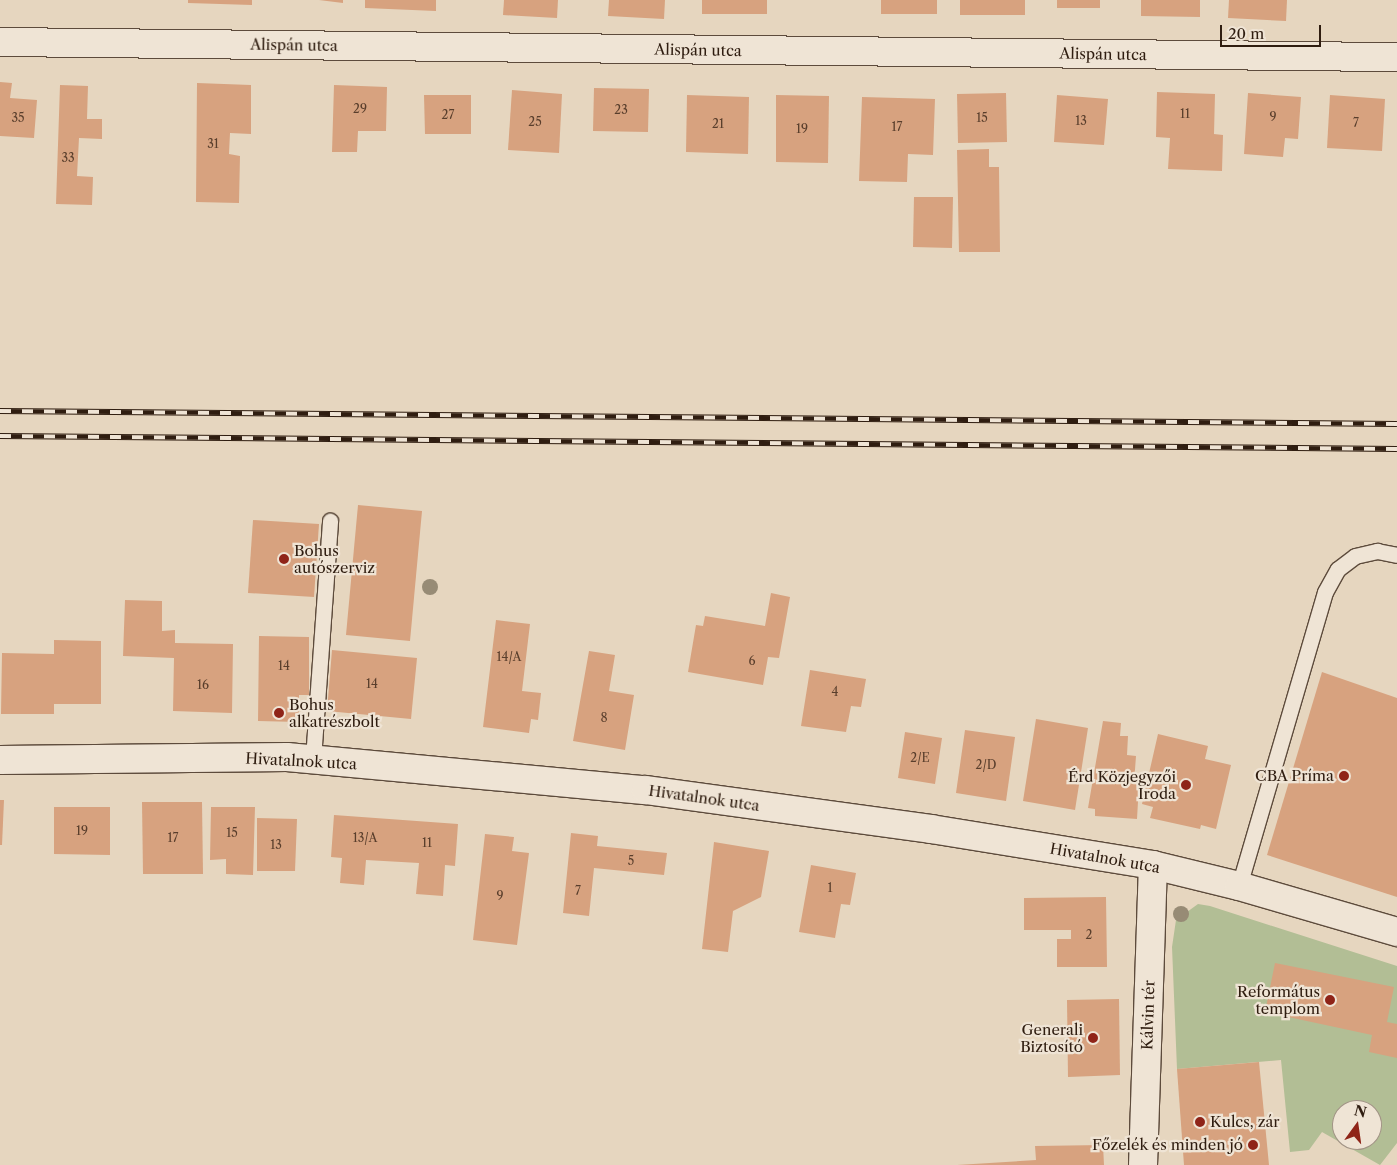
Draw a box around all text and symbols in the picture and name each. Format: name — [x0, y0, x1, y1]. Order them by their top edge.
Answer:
scale bar — [1222, 15, 1323, 47]
text: 20 m — [1228, 24, 1264, 43]
street label: Alispán utca — [250, 35, 338, 55]
street label: Alispán utca — [654, 40, 742, 60]
street label: Alispán utca — [1059, 44, 1147, 64]
house number: 29 — [353, 102, 367, 116]
house number: 23 — [614, 103, 628, 117]
house number: 11 — [1180, 107, 1190, 121]
house number: 27 — [442, 108, 454, 122]
house number: 9 — [1269, 110, 1277, 124]
house number: 35 — [11, 111, 25, 125]
house number: 15 — [976, 111, 988, 125]
house number: 13 — [1075, 114, 1087, 128]
house number: 25 — [528, 115, 542, 129]
house number: 7 — [1353, 116, 1359, 130]
house number: 21 — [712, 117, 724, 131]
house number: 17 — [892, 120, 902, 134]
house number: 19 — [796, 122, 808, 136]
house number: 31 — [207, 137, 219, 151]
house number: 33 — [61, 151, 75, 165]
place label: Bohus autószerviz — [294, 541, 375, 576]
marker: Bohus autószerviz — [278, 553, 290, 565]
house number: 14/A — [496, 650, 522, 664]
house number: 6 — [748, 654, 756, 668]
house number: 14 — [278, 659, 290, 673]
house number: 14 — [366, 677, 378, 691]
house number: 16 — [197, 678, 209, 692]
house number: 4 — [832, 685, 838, 699]
place label: Bohus alkatrészbolt — [289, 695, 380, 730]
marker: Bohus alkatrészbolt — [273, 707, 285, 719]
house number: 8 — [600, 711, 608, 725]
street label: Hivatalnok utca — [245, 749, 357, 773]
house number: 2/E — [910, 751, 930, 765]
house number: 2/D — [976, 758, 996, 772]
place label: Érd Közjegyzői Iroda — [1068, 767, 1176, 802]
place label: CBA Príma — [1255, 767, 1334, 785]
marker: CBA Príma — [1338, 770, 1350, 782]
marker: Érd Közjegyzői Iroda — [1180, 779, 1192, 791]
street label: Hivatalnok utca — [647, 781, 761, 815]
house number: 19 — [76, 824, 88, 838]
house number: 15 — [226, 826, 238, 840]
house number: 17 — [168, 831, 178, 845]
house number: 13/A — [353, 831, 377, 845]
house number: 11 — [422, 836, 432, 850]
house number: 13 — [270, 838, 282, 852]
street label: Hivatalnok utca — [1048, 839, 1162, 877]
house number: 5 — [628, 854, 634, 868]
house number: 1 — [827, 881, 833, 895]
house number: 7 — [575, 884, 581, 898]
house number: 9 — [496, 889, 504, 903]
house number: 2 — [1086, 928, 1092, 942]
street label: Kálvin tér — [1138, 980, 1158, 1050]
place label: Református templom — [1237, 982, 1320, 1017]
marker: Református templom — [1324, 994, 1336, 1006]
place label: Generali Biztosító — [1020, 1020, 1083, 1055]
marker: Generali Biztosító — [1087, 1032, 1099, 1044]
north arrow — [1332, 1100, 1382, 1150]
text: N — [1352, 1101, 1368, 1122]
place label: Kulcs, zár — [1210, 1113, 1280, 1131]
marker: Kulcs, zár — [1194, 1116, 1206, 1128]
place label: Főzelék és minden jó — [1092, 1136, 1243, 1154]
marker: Főzelék és minden jó — [1247, 1139, 1259, 1151]

